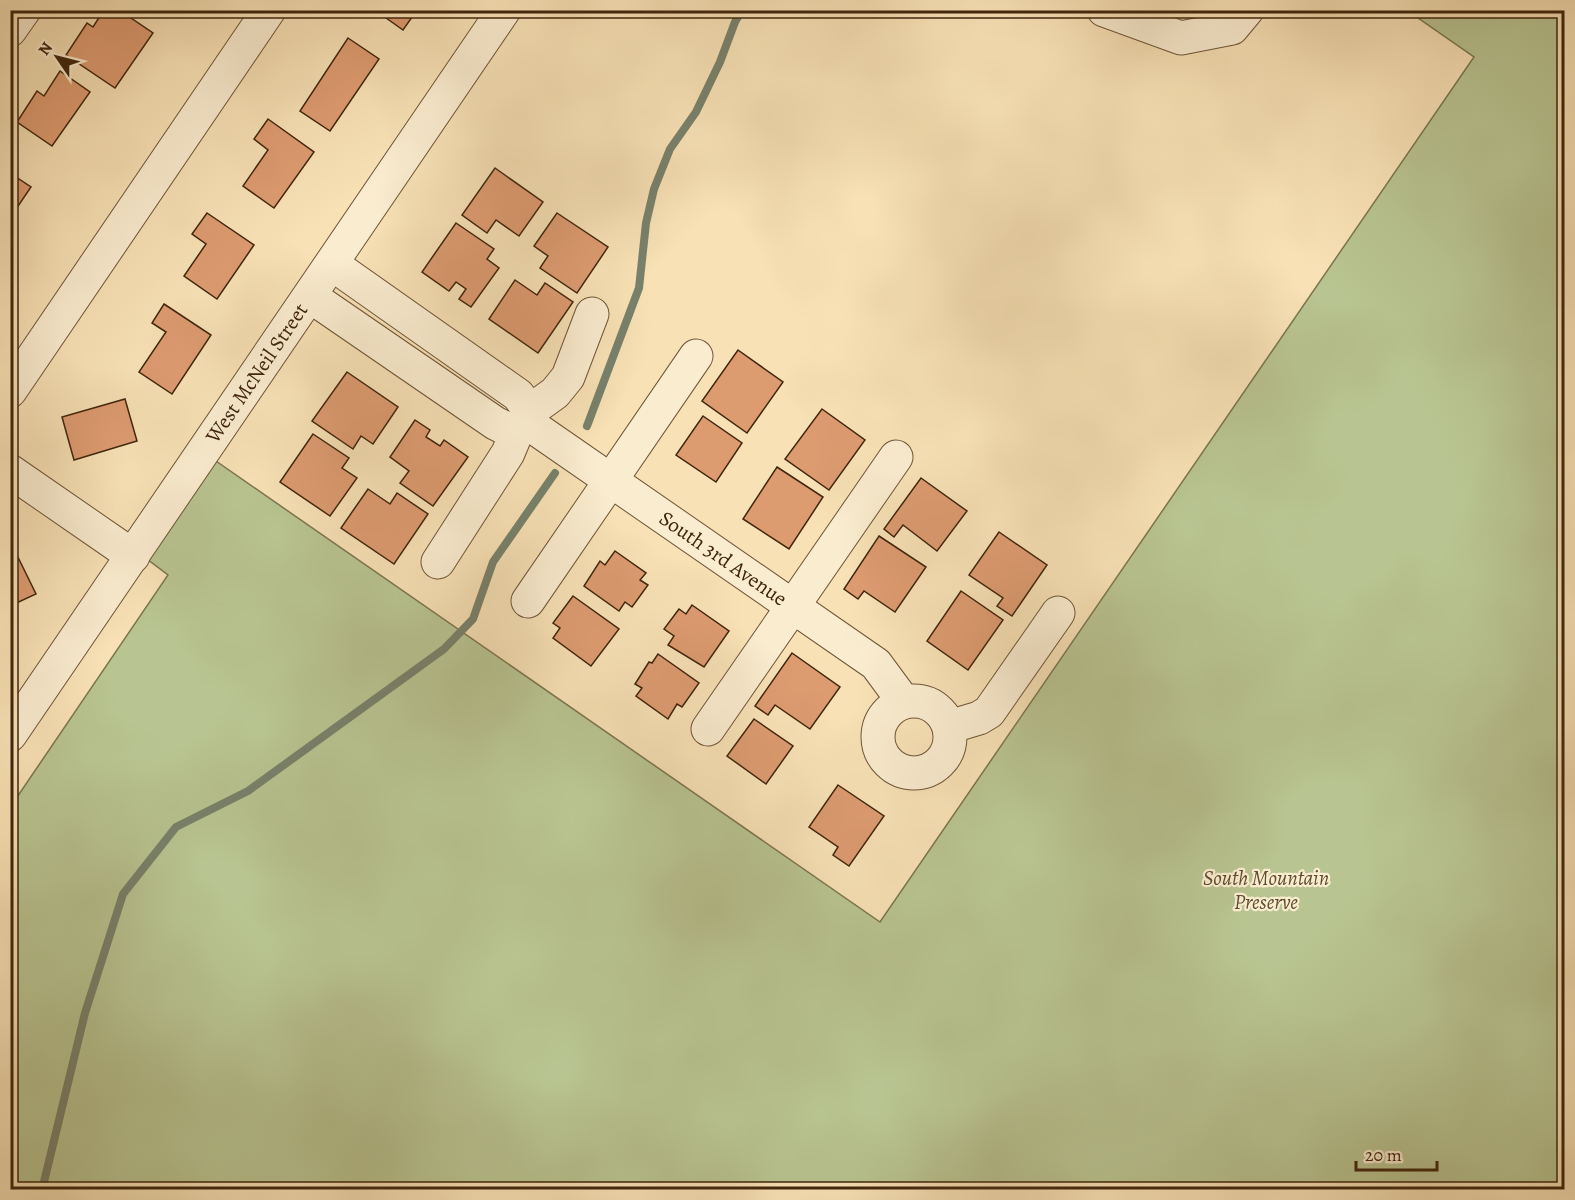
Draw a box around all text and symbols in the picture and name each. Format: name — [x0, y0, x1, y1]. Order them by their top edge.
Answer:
north arrow — [27, 27, 87, 87]
text: N — [33, 38, 58, 60]
street label: West McNeil Street — [198, 297, 314, 449]
street label: South 3rd Avenue — [654, 504, 793, 612]
park label: South Mountain Preserve — [1203, 864, 1329, 916]
scale bar — [1356, 1134, 1437, 1172]
text: 20 m — [1365, 1143, 1402, 1167]

